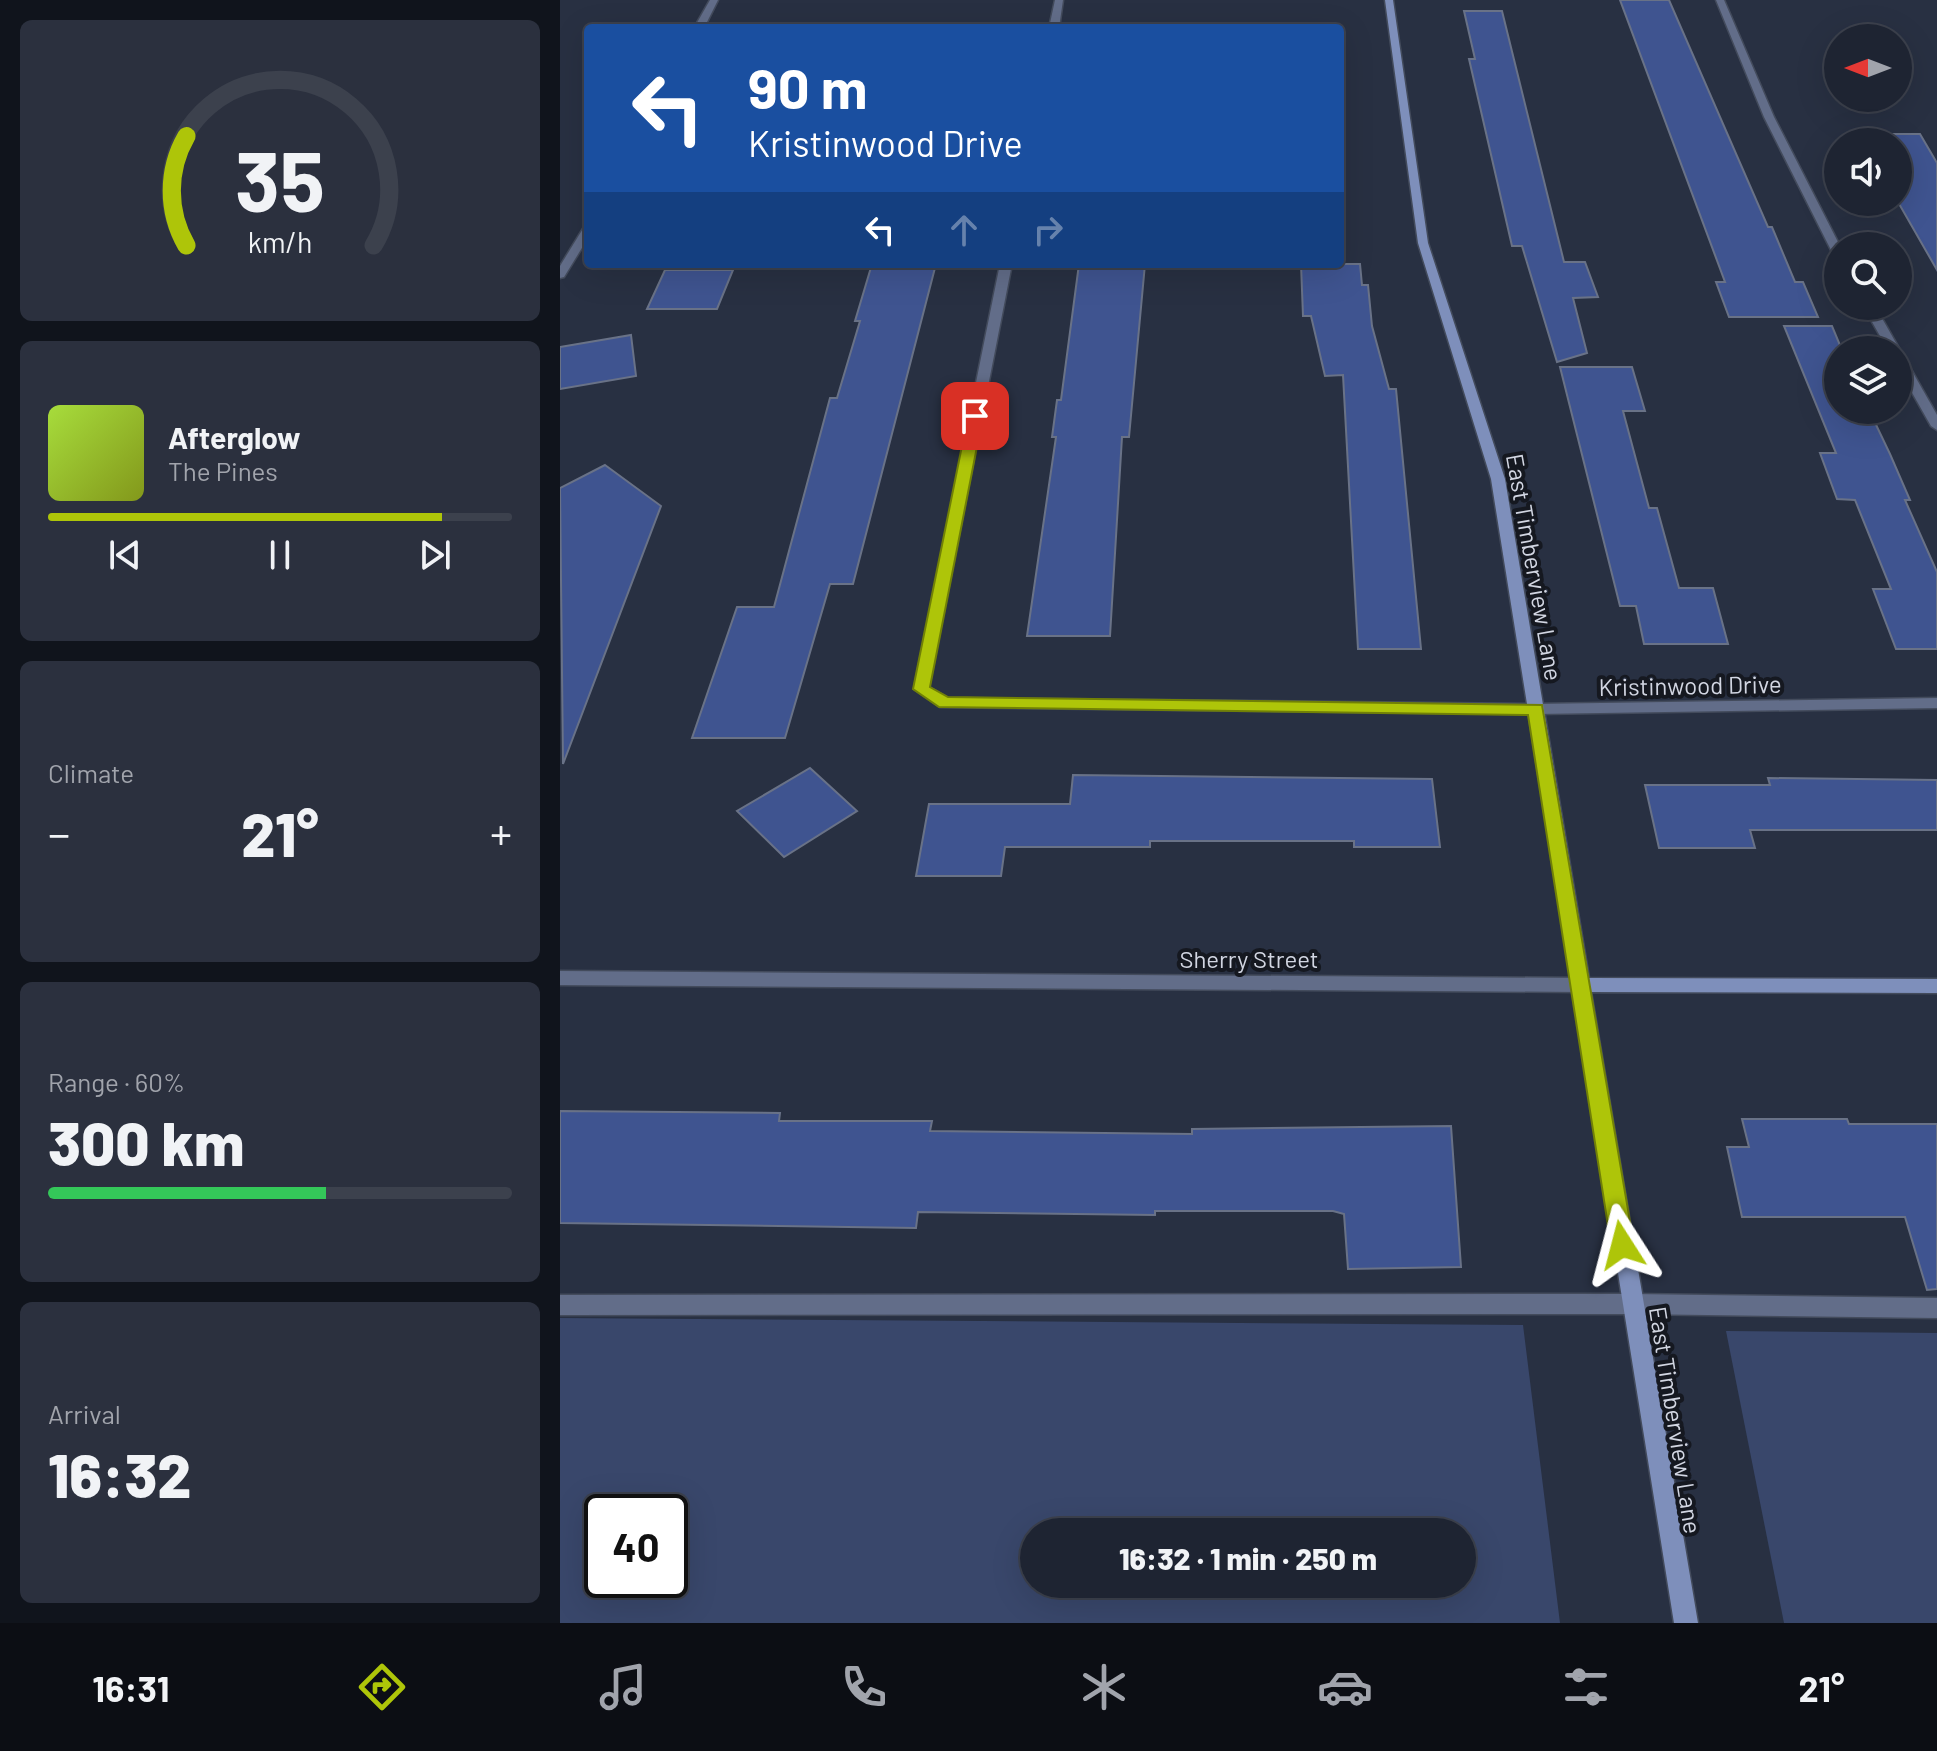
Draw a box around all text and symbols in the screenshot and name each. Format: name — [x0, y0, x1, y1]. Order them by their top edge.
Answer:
north arrow — [1824, 24, 1912, 112]
map controls — [1824, 24, 1912, 424]
text: 90 m — [748, 53, 868, 120]
icon: left — [616, 56, 720, 160]
text: Kristinwood Drive — [748, 121, 1023, 164]
button: sound — [1824, 128, 1912, 216]
text: 35 — [235, 129, 325, 229]
icon: left — [858, 208, 902, 252]
icon: ahead — [942, 208, 986, 252]
icon: right — [1026, 208, 1070, 252]
text: km/h — [248, 224, 312, 259]
button: search — [1824, 232, 1912, 320]
button: layers — [1824, 336, 1912, 424]
pin — [941, 382, 1009, 450]
icon: arrive — [953, 394, 997, 438]
text: Afterglow — [168, 419, 301, 455]
street label: East Timberview Lane — [1501, 451, 1569, 683]
text: The Pines — [168, 455, 278, 486]
icon: previous — [103, 533, 147, 577]
icon: pause — [258, 533, 302, 577]
icon: next — [413, 533, 457, 577]
street label: Kristinwood Drive — [1598, 669, 1782, 701]
text: Climate — [48, 757, 134, 788]
text: 21° — [241, 797, 319, 869]
text: − — [48, 806, 70, 859]
text: + — [490, 806, 512, 859]
street label: Sherry Street — [1179, 944, 1319, 973]
text: Range · 60% — [48, 1066, 185, 1097]
text: 300 km — [48, 1106, 245, 1178]
position arrow — [1580, 1203, 1664, 1287]
street label: East Timberview Lane — [1644, 1304, 1708, 1536]
text: Arrival — [48, 1398, 121, 1429]
text: 16:32 — [48, 1438, 191, 1510]
speed limit sign: 40 — [584, 1494, 688, 1598]
text: 16:32 · 1 min · 250 m — [1119, 1540, 1377, 1576]
icon: directions — [354, 1659, 410, 1715]
icon: music — [595, 1659, 651, 1715]
icon: phone — [836, 1659, 892, 1715]
icon: climate — [1076, 1659, 1132, 1715]
icon: car — [1317, 1659, 1373, 1715]
icon: filters — [1558, 1659, 1614, 1715]
text: 16:31 — [92, 1666, 170, 1709]
text: 21° — [1798, 1666, 1845, 1709]

